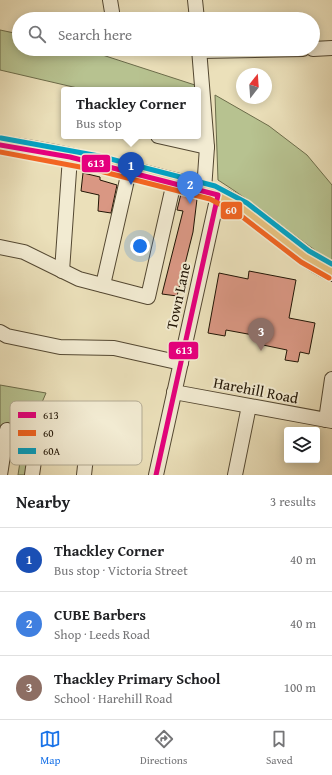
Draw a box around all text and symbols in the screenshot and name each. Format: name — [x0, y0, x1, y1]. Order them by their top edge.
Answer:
search box — [12, 12, 320, 56]
icon: search — [26, 23, 48, 45]
text: Search here — [58, 24, 132, 45]
north arrow — [236, 68, 272, 104]
popup — [61, 87, 201, 139]
text: Thackley Corner — [76, 93, 186, 114]
text: Bus stop — [76, 114, 122, 133]
pin: 1 — [118, 152, 144, 185]
line badge: 613 — [81, 154, 111, 173]
text: 613 — [87, 155, 105, 171]
pin: 2 — [177, 171, 203, 204]
line badge: 60 — [220, 201, 243, 220]
text: 60 — [225, 202, 237, 218]
your location — [130, 236, 150, 256]
street label: Town Lane — [161, 261, 195, 331]
pin: 3 — [248, 318, 274, 351]
line badge: 613 — [168, 341, 199, 360]
text: 613 — [175, 342, 193, 358]
street label: Harehill Road — [212, 372, 300, 408]
legend — [10, 401, 142, 465]
text: 613 — [43, 407, 59, 423]
text: 60 — [43, 425, 54, 441]
map controls — [284, 427, 320, 463]
button: layers — [284, 427, 320, 463]
text: 60A — [43, 443, 61, 459]
text: Nearby — [16, 489, 70, 514]
text: 3 results — [270, 492, 316, 511]
text: Thackley Corner — [54, 540, 164, 561]
text: 1 — [26, 550, 32, 569]
text: 40 m — [290, 550, 316, 569]
text: Bus stop · Victoria Street — [54, 561, 188, 580]
text: CUBE Barbers — [54, 604, 146, 625]
text: 2 — [26, 614, 32, 633]
text: 40 m — [290, 614, 316, 633]
text: Shop · Leeds Road — [54, 625, 150, 644]
text: Thackley Primary School — [54, 668, 220, 689]
text: 3 — [26, 678, 32, 697]
text: 100 m — [284, 678, 316, 697]
text: School · Harehill Road — [54, 689, 172, 708]
tab: Map — [39, 728, 61, 768]
tab: Directions — [140, 728, 187, 768]
tab: Saved — [266, 728, 293, 768]

